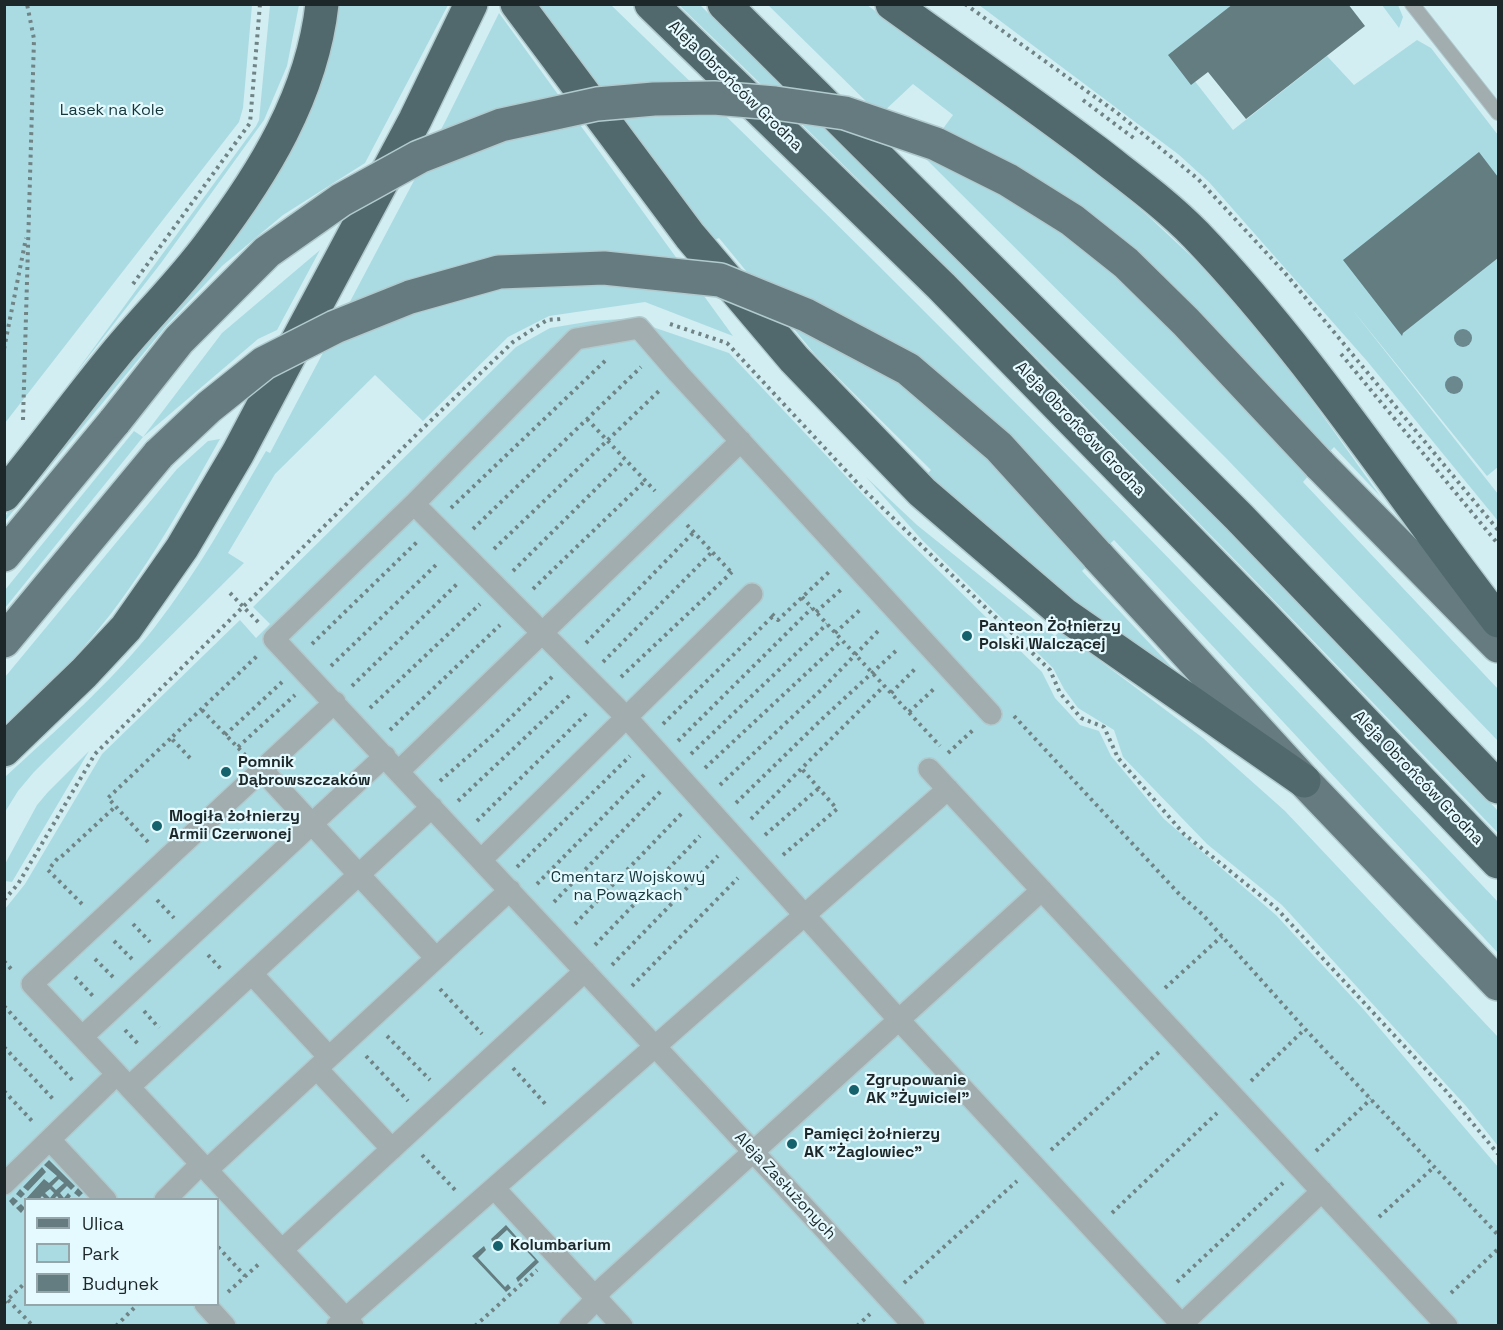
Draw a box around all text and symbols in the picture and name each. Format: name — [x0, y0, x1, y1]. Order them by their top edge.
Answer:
street label: Aleja Obrońców Grodna — [664, 17, 806, 155]
park label: Lasek na Kole — [60, 101, 164, 121]
street label: Aleja Obrońców Grodna — [1011, 358, 1149, 500]
place label: Panteon Żołnierzy Polski Walczącej — [979, 617, 1121, 655]
marker: Panteon Żołnierzy Polski Walczącej — [960, 629, 974, 643]
street label: Aleja Obrońców Grodna — [1349, 707, 1487, 849]
place label: Pomnik Dąbrowszczaków — [238, 753, 371, 791]
marker: Pomnik Dąbrowszczaków — [219, 765, 233, 779]
place label: Mogiła żołnierzy Armii Czerwonej — [169, 807, 300, 845]
marker: Mogiła żołnierzy Armii Czerwonej — [150, 819, 164, 833]
park label: Cmentarz Wojskowy na Powązkach — [551, 868, 705, 906]
place label: Zgrupowanie AK "Żywiciel" — [866, 1071, 970, 1109]
marker: Zgrupowanie AK "Żywiciel" — [847, 1083, 861, 1097]
place label: Pamięci żołnierzy AK "Żaglowiec" — [804, 1125, 940, 1163]
street label: Aleja Zasłużonych — [730, 1128, 840, 1244]
marker: Pamięci żołnierzy AK "Żaglowiec" — [785, 1137, 799, 1151]
legend — [24, 1198, 219, 1306]
text: Ulica — [82, 1212, 124, 1235]
place label: Kolumbarium — [510, 1236, 611, 1256]
marker: Kolumbarium — [491, 1239, 505, 1253]
text: Park — [82, 1242, 119, 1265]
text: Budynek — [82, 1272, 159, 1295]

